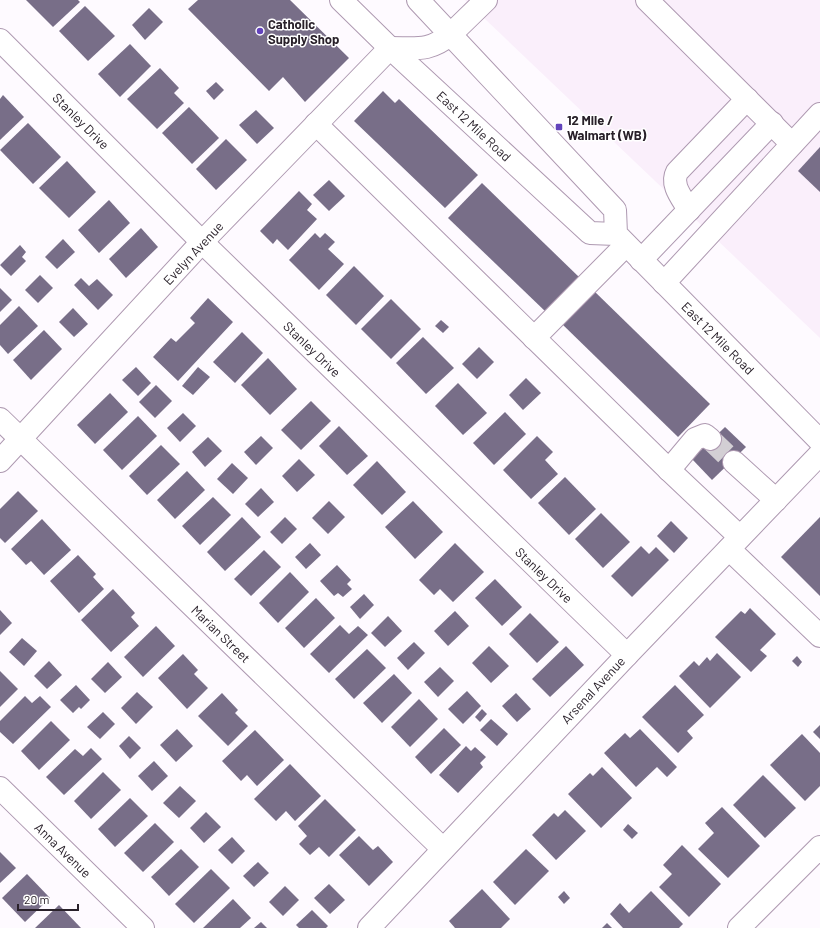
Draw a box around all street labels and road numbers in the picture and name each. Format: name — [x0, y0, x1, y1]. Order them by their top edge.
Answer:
street label: East 12 Mile Road — [433, 87, 515, 165]
street label: Stanley Drive — [49, 89, 113, 153]
street label: Evelyn Avenue — [160, 218, 226, 288]
street label: East 12 Mile Road — [678, 298, 758, 378]
street label: Stanley Drive — [280, 318, 344, 380]
street label: Stanley Drive — [512, 544, 576, 606]
street label: Marian Street — [188, 602, 254, 666]
street label: Arsenal Avenue — [558, 653, 628, 727]
street label: Anna Avenue — [31, 819, 95, 881]

